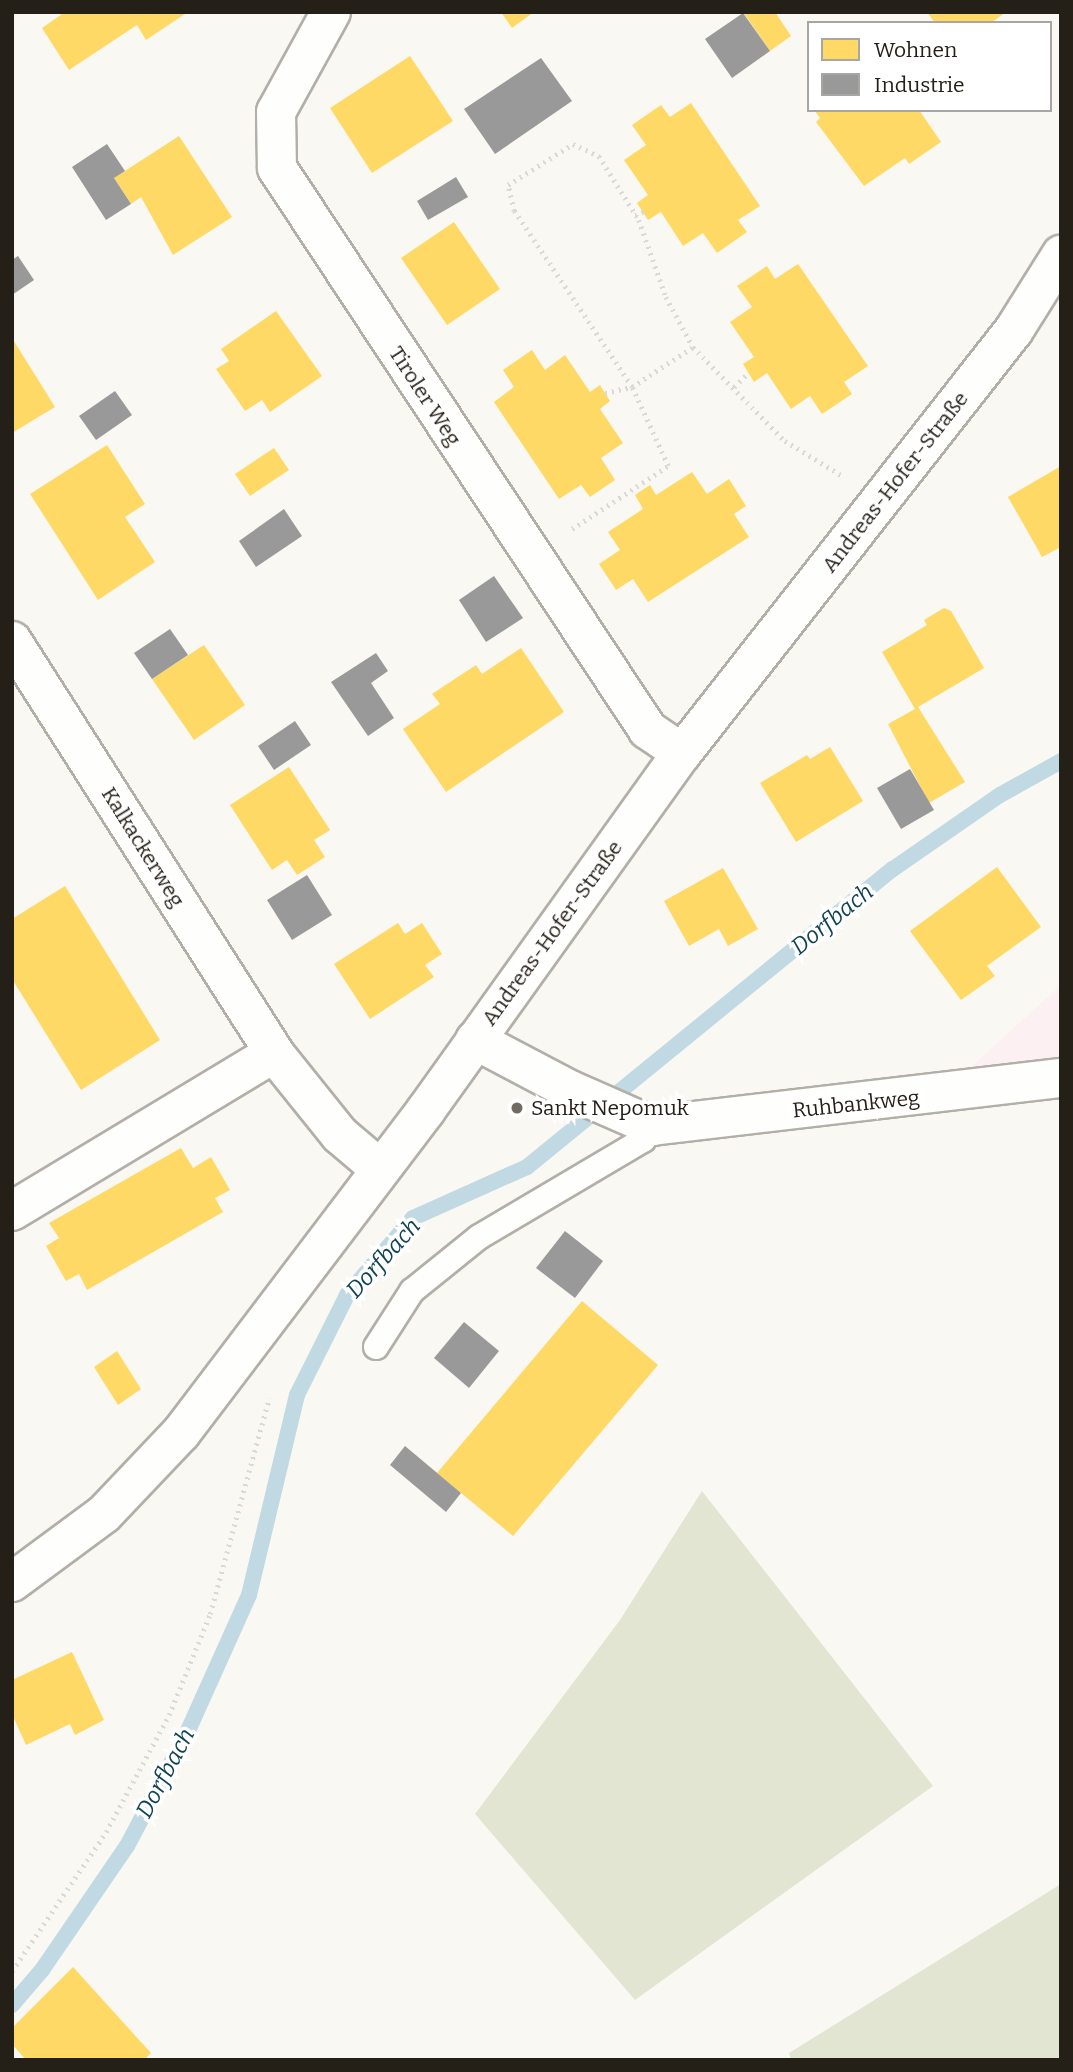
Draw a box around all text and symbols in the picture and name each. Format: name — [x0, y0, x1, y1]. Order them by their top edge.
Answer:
legend — [807, 21, 1052, 112]
text: Wohnen — [874, 37, 957, 63]
text: Industrie — [874, 72, 965, 98]
street label: Tiroler Weg — [384, 342, 466, 450]
street label: Andreas-Hofer-Straße — [817, 387, 973, 577]
street label: Kalkackerweg — [96, 782, 190, 912]
street label: Andreas-Hofer-Straße — [476, 836, 628, 1030]
water label: Dorfbach — [785, 878, 879, 960]
street label: Ruhbankweg — [791, 1085, 921, 1123]
place label: Sankt Nepomuk — [531, 1095, 689, 1121]
marker: Sankt Nepomuk — [509, 1100, 525, 1116]
water label: Dorfbach — [340, 1213, 426, 1303]
water label: Dorfbach — [130, 1723, 200, 1823]

